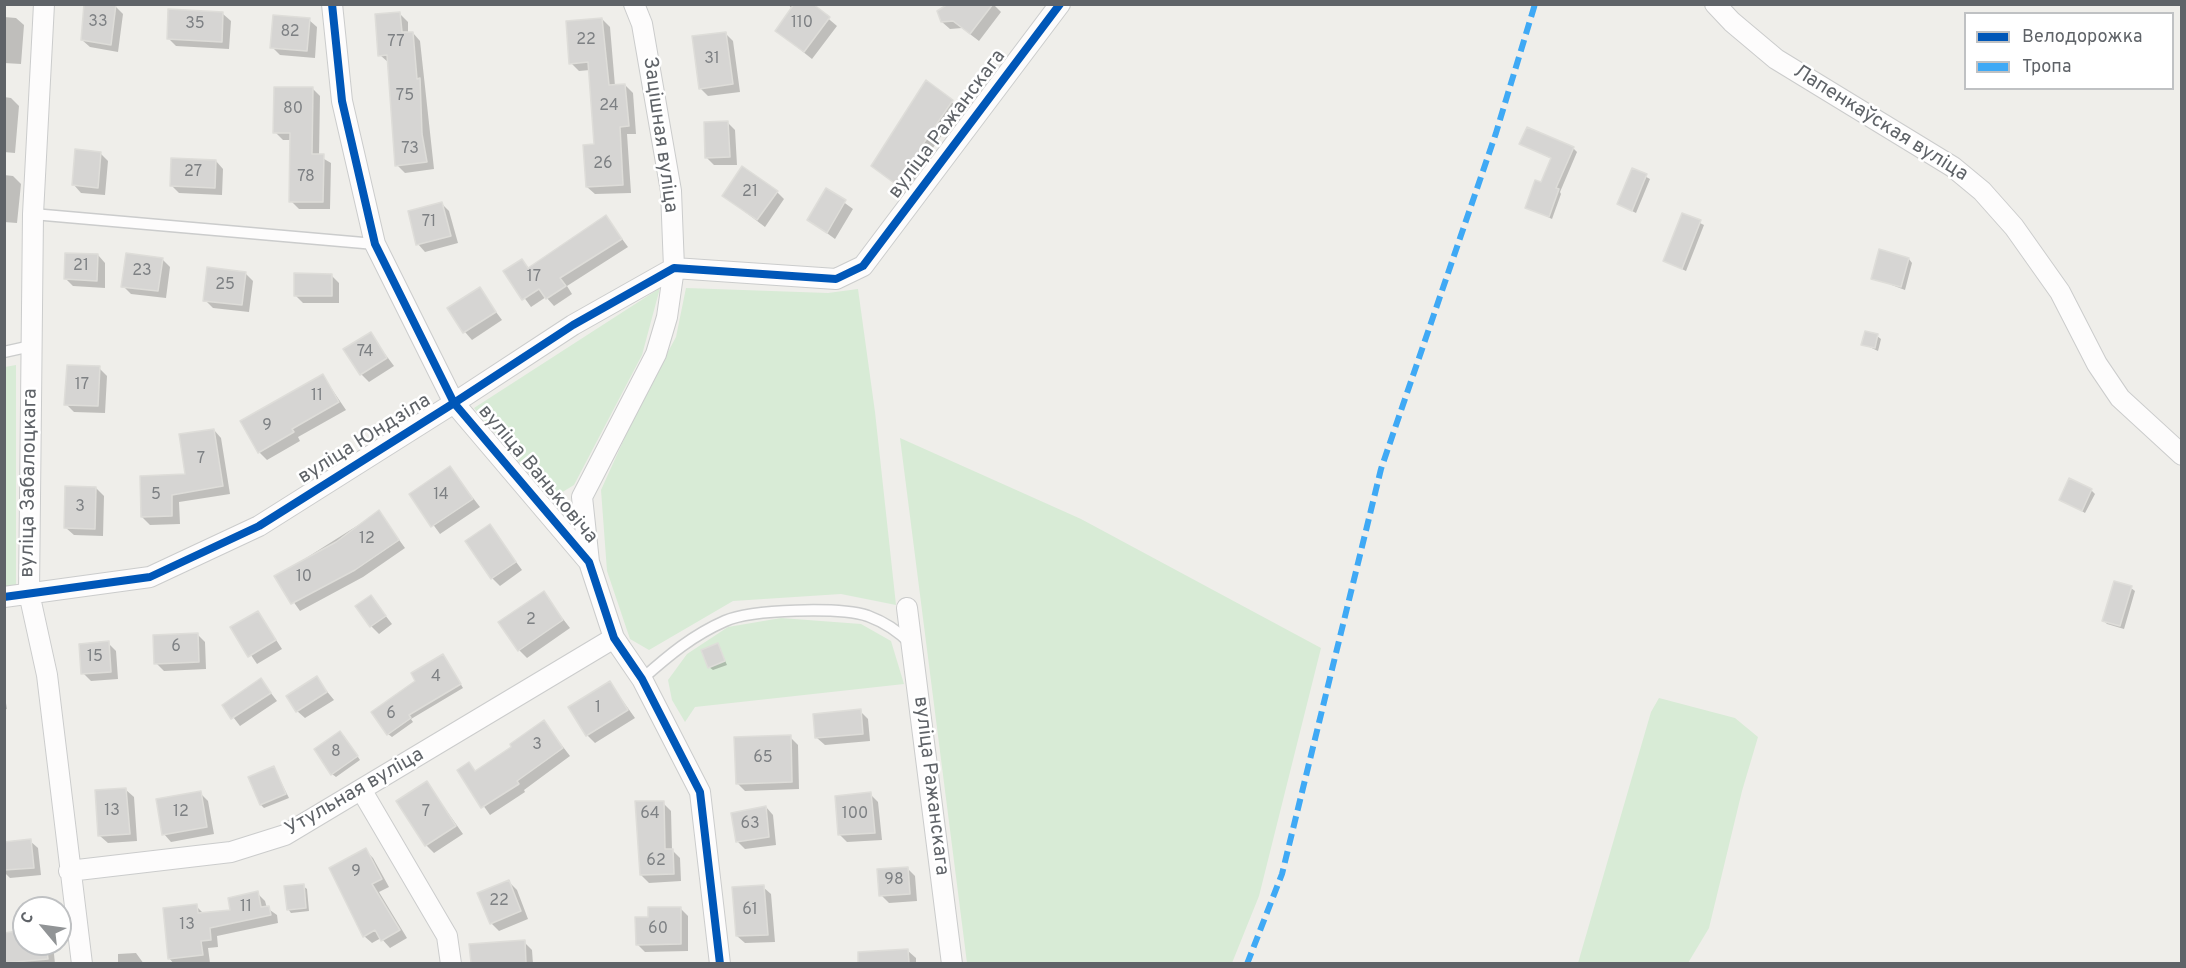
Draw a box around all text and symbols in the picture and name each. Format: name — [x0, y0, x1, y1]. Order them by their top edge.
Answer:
legend — [1964, 12, 2174, 90]
house number: 33 — [88, 13, 108, 33]
house number: 110 — [791, 14, 813, 34]
house number: 35 — [185, 15, 205, 35]
house number: 82 — [280, 23, 300, 43]
text: Велодорожка — [2022, 26, 2142, 49]
house number: 22 — [576, 31, 596, 51]
house number: 77 — [387, 33, 405, 53]
street label: вуліца Ражанскага — [884, 46, 1012, 204]
house number: 31 — [704, 50, 720, 70]
street label: Зацішная вуліца — [636, 55, 682, 215]
text: Тропа — [2022, 56, 2071, 79]
street label: Лапенкаўская вуліца — [1788, 60, 1972, 188]
house number: 75 — [396, 87, 414, 107]
house number: 24 — [599, 97, 619, 117]
house number: 80 — [283, 100, 303, 120]
house number: 73 — [401, 140, 419, 160]
house number: 26 — [593, 155, 613, 175]
house number: 27 — [184, 163, 202, 183]
house number: 78 — [297, 168, 315, 188]
house number: 21 — [742, 183, 758, 203]
house number: 71 — [422, 213, 436, 233]
house number: 21 — [73, 257, 89, 277]
house number: 23 — [132, 262, 152, 282]
house number: 17 — [527, 268, 541, 288]
house number: 25 — [215, 276, 235, 296]
house number: 74 — [357, 343, 373, 363]
house number: 17 — [75, 376, 89, 396]
house number: 11 — [311, 387, 323, 407]
street label: вуліца Забалоцкага — [16, 388, 44, 578]
street label: вуліца Юндзіла — [294, 390, 436, 490]
street label: вуліца Ваньковіча — [472, 401, 602, 549]
house number: 9 — [262, 417, 272, 437]
house number: 7 — [197, 450, 205, 470]
house number: 5 — [151, 486, 161, 506]
house number: 14 — [433, 486, 449, 506]
house number: 3 — [75, 498, 85, 518]
house number: 12 — [359, 530, 375, 550]
house number: 10 — [296, 568, 312, 588]
house number: 2 — [526, 611, 536, 631]
house number: 6 — [171, 638, 181, 658]
house number: 15 — [87, 648, 103, 668]
house number: 4 — [431, 668, 441, 688]
street label: вуліца Ражанскага — [907, 695, 953, 877]
house number: 1 — [595, 699, 601, 719]
house number: 6 — [386, 705, 396, 725]
house number: 3 — [532, 736, 542, 756]
house number: 8 — [331, 743, 341, 763]
street label: Утульная вуліца — [281, 744, 429, 842]
house number: 65 — [753, 749, 773, 769]
house number: 13 — [104, 802, 120, 822]
house number: 12 — [173, 803, 189, 823]
house number: 7 — [422, 803, 430, 823]
house number: 64 — [640, 805, 660, 825]
house number: 100 — [842, 805, 868, 825]
house number: 63 — [740, 815, 760, 835]
house number: 62 — [646, 852, 666, 872]
house number: 9 — [351, 863, 361, 883]
house number: 98 — [884, 871, 904, 891]
house number: 22 — [489, 892, 509, 912]
north arrow — [12, 896, 72, 956]
house number: 11 — [240, 898, 252, 918]
house number: 61 — [742, 901, 758, 921]
text: С — [17, 909, 39, 928]
house number: 13 — [179, 916, 195, 936]
house number: 60 — [648, 920, 668, 940]

